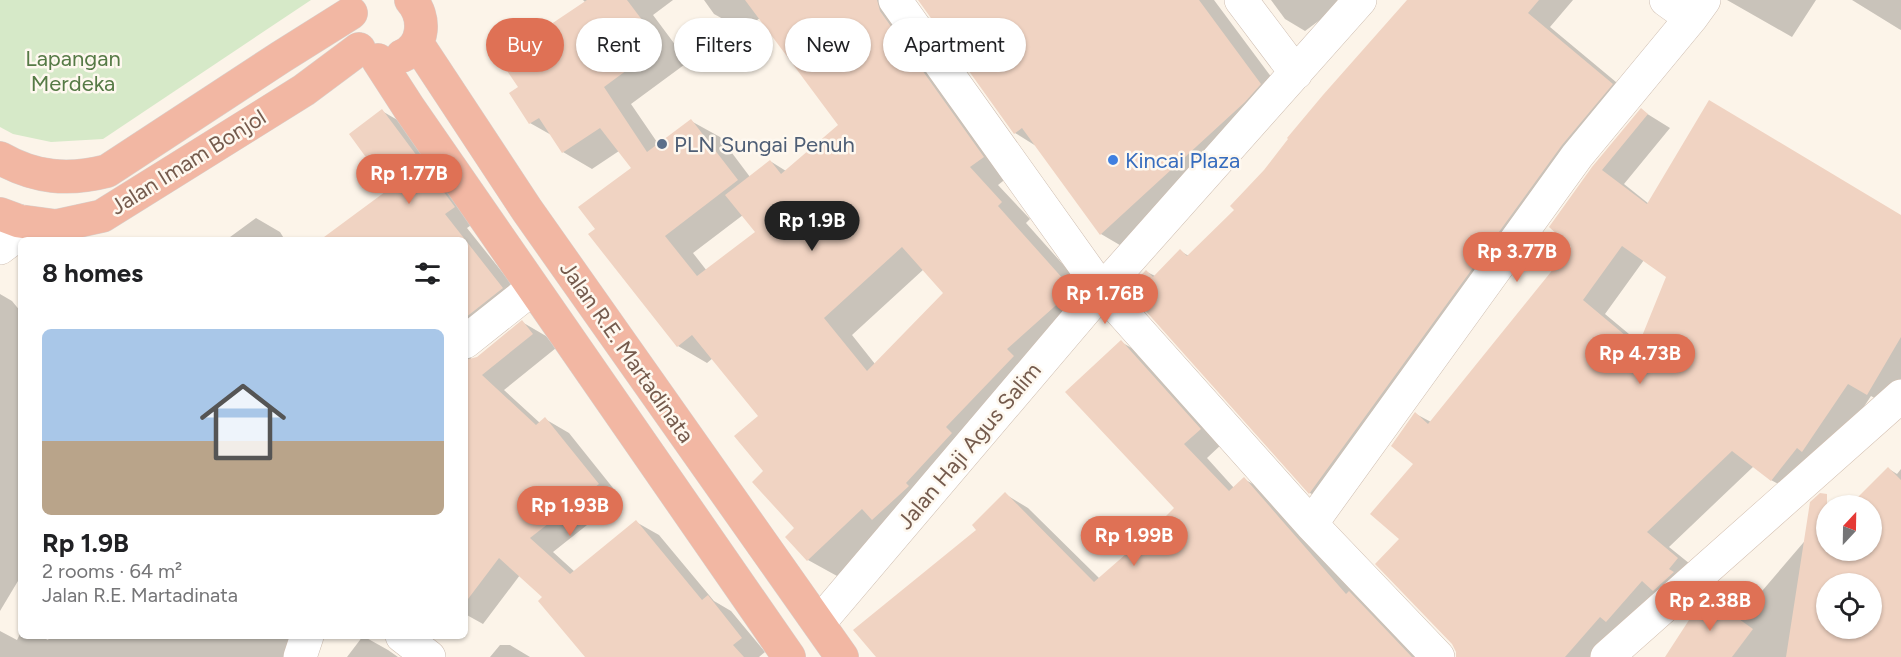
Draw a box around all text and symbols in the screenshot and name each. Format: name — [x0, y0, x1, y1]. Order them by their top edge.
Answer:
chip: Buy — [486, 18, 564, 72]
chip: Rent — [576, 18, 662, 72]
chip: Filters — [674, 18, 773, 72]
chip: New — [785, 18, 871, 72]
chip: Apartment — [883, 18, 1026, 72]
park label: Lapangan Merdeka — [25, 45, 121, 97]
street label: Jalan Imam Bonjol — [105, 103, 271, 221]
place label: PLN Sungai Penuh — [674, 131, 855, 158]
marker: PLN Sungai Penuh — [655, 137, 669, 151]
place label: Kincai Plaza — [1125, 147, 1240, 174]
marker: Kincai Plaza — [1106, 153, 1120, 167]
pin: Rp 1.77B — [347, 154, 471, 205]
text: Rp 1.77B — [370, 161, 448, 185]
pin: Rp 1.9B — [757, 201, 867, 252]
text: Rp 1.9B — [779, 208, 845, 232]
pin: Rp 3.77B — [1455, 232, 1579, 283]
text: Rp 3.77B — [1477, 239, 1557, 263]
street label: Jalan R.E. Martadinata — [554, 256, 700, 448]
text: 8 homes — [42, 257, 143, 289]
icon: filters — [411, 257, 444, 290]
pin: Rp 1.76B — [1043, 274, 1167, 325]
text: Rp 1.76B — [1066, 281, 1144, 305]
pin: Rp 4.73B — [1578, 334, 1702, 385]
text: Rp 4.73B — [1599, 341, 1681, 365]
street label: Jalan Haji Agus Salim — [891, 357, 1047, 535]
icon: home — [189, 368, 297, 476]
pin: Rp 1.93B — [508, 486, 632, 537]
text: Rp 1.93B — [531, 493, 609, 517]
north arrow — [1816, 495, 1882, 561]
map controls — [1816, 495, 1882, 639]
pin: Rp 1.99B — [1072, 516, 1196, 567]
text: Rp 1.99B — [1095, 523, 1173, 547]
text: Rp 1.9B — [42, 527, 129, 559]
text: 2 rooms · 64 m² — [42, 559, 182, 583]
button: locate — [1816, 573, 1882, 639]
pin: Rp 2.38B — [1648, 581, 1772, 632]
text: Jalan R.E. Martadinata — [42, 583, 238, 607]
text: Rp 2.38B — [1669, 588, 1751, 612]

